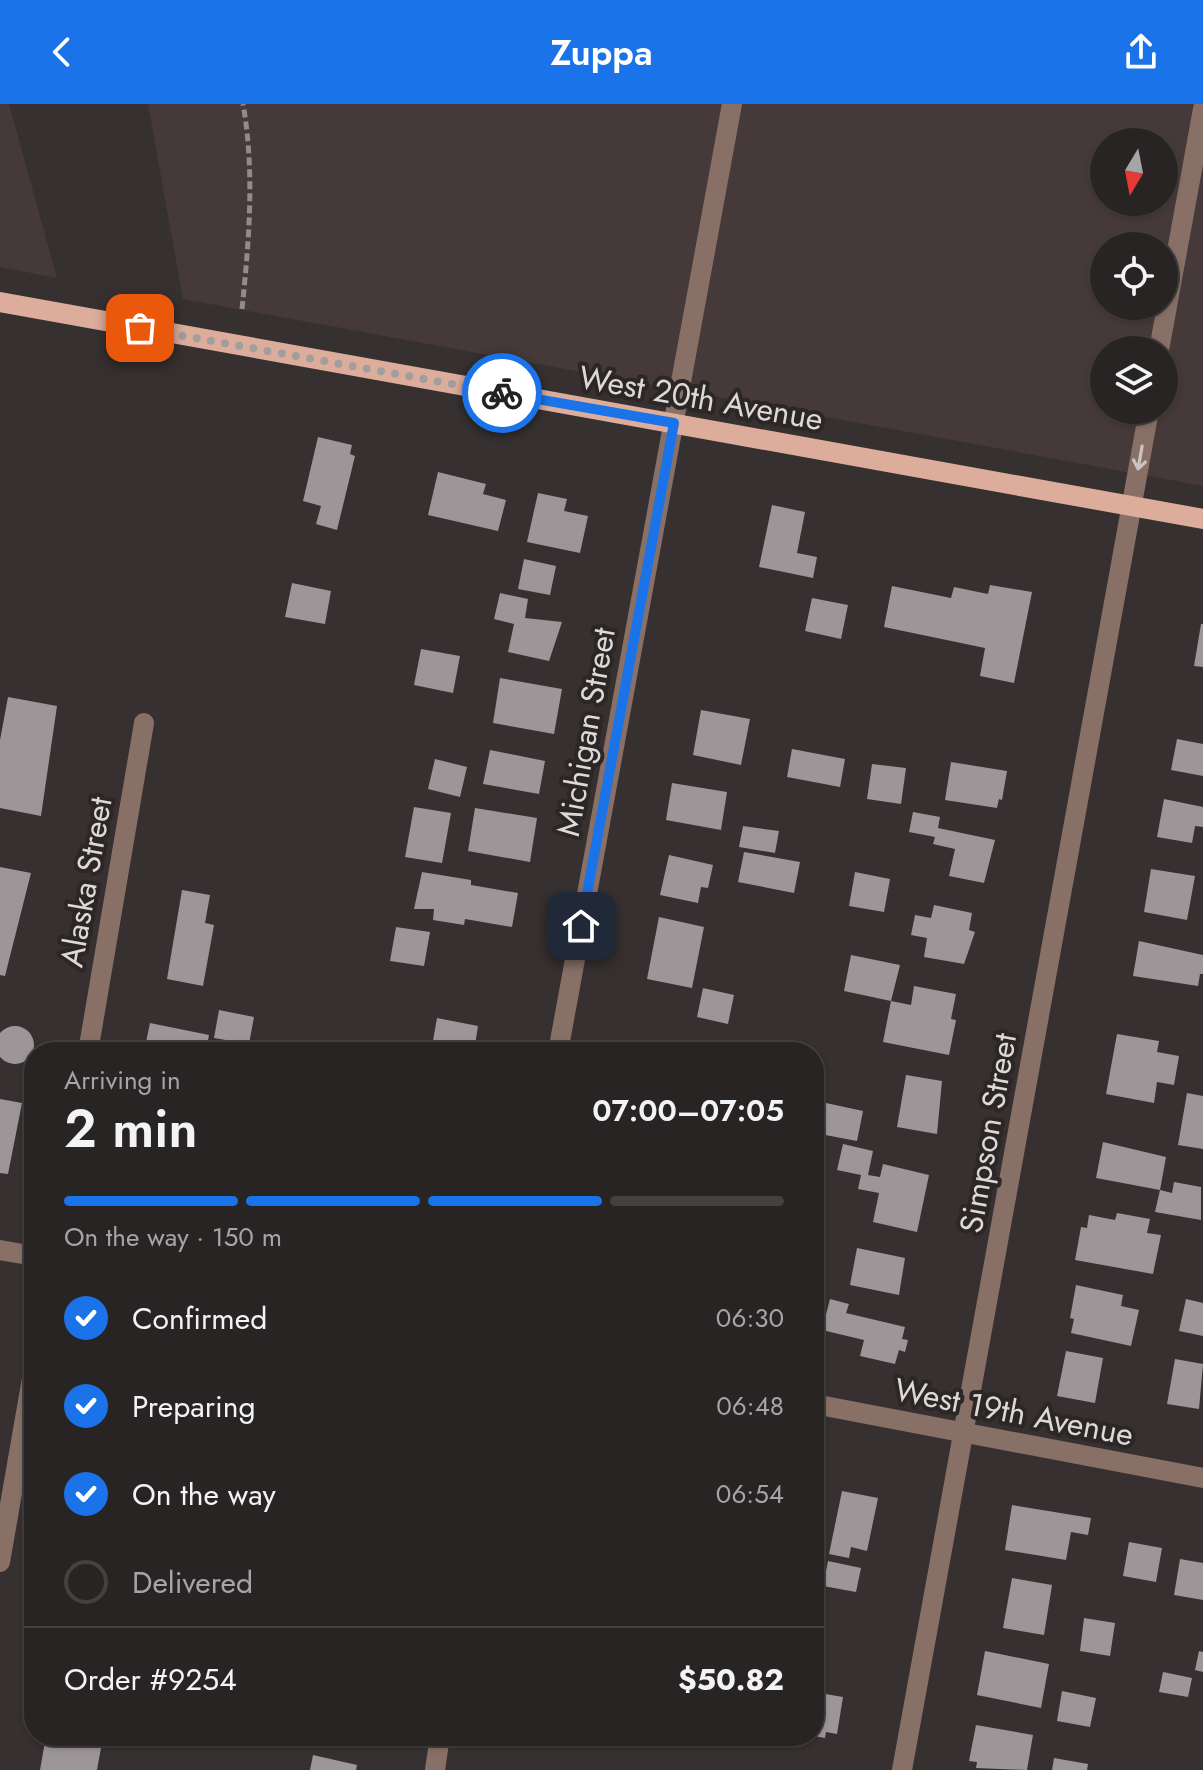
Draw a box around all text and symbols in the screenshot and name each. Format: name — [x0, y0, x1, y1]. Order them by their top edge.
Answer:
text: Zuppa — [550, 26, 653, 78]
icon: back — [40, 30, 84, 74]
icon: share — [1119, 30, 1163, 74]
north arrow — [1090, 128, 1178, 216]
map controls — [1090, 128, 1178, 424]
button: locate — [1090, 232, 1178, 320]
pin — [106, 294, 174, 362]
icon: bag — [118, 306, 162, 350]
button: layers — [1090, 336, 1178, 424]
courier — [462, 353, 542, 433]
street label: West 20th Avenue — [575, 354, 827, 442]
icon: bike — [480, 371, 524, 415]
one-way arrow — [1131, 445, 1146, 470]
street label: Michigan Street — [545, 624, 627, 840]
street label: Alaska Street — [48, 793, 124, 971]
pin — [547, 892, 615, 960]
icon: home — [559, 904, 603, 948]
street label: Simpson Street — [948, 1029, 1028, 1237]
text: Arriving in — [64, 1061, 181, 1099]
text: 07:00–07:05 — [592, 1089, 784, 1132]
text: 2 min — [64, 1091, 197, 1167]
text: On the way · 150 m — [64, 1218, 282, 1256]
icon: check — [64, 1296, 108, 1340]
text: Confirmed — [132, 1297, 267, 1340]
text: 06:30 — [716, 1299, 784, 1337]
street label: West 19th Avenue — [891, 1366, 1137, 1458]
icon: check — [64, 1384, 108, 1428]
text: Preparing — [132, 1385, 256, 1428]
text: 06:48 — [716, 1387, 784, 1425]
icon: check — [64, 1472, 108, 1516]
text: On the way — [132, 1473, 276, 1516]
text: 06:54 — [716, 1475, 784, 1513]
text: Delivered — [132, 1561, 253, 1604]
text: Order #9254 — [64, 1658, 237, 1701]
text: $50.82 — [678, 1658, 784, 1701]

